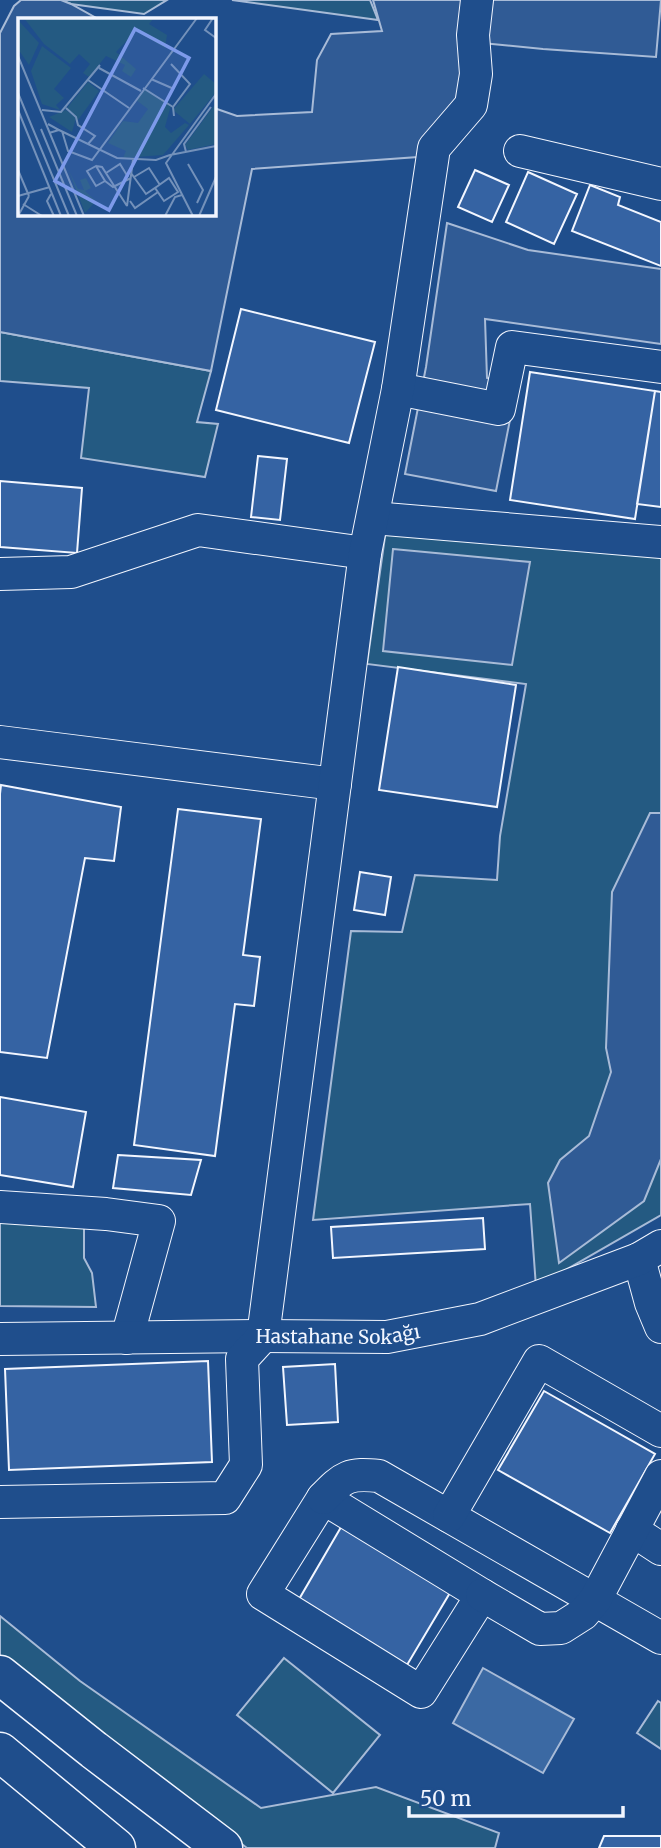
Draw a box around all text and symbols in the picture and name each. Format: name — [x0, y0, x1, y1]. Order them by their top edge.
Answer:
inset map — [18, 18, 215, 215]
street label: Hastahane Sokağı — [256, 1319, 422, 1349]
scale bar — [409, 1774, 622, 1818]
text: 50 m — [420, 1785, 471, 1812]

